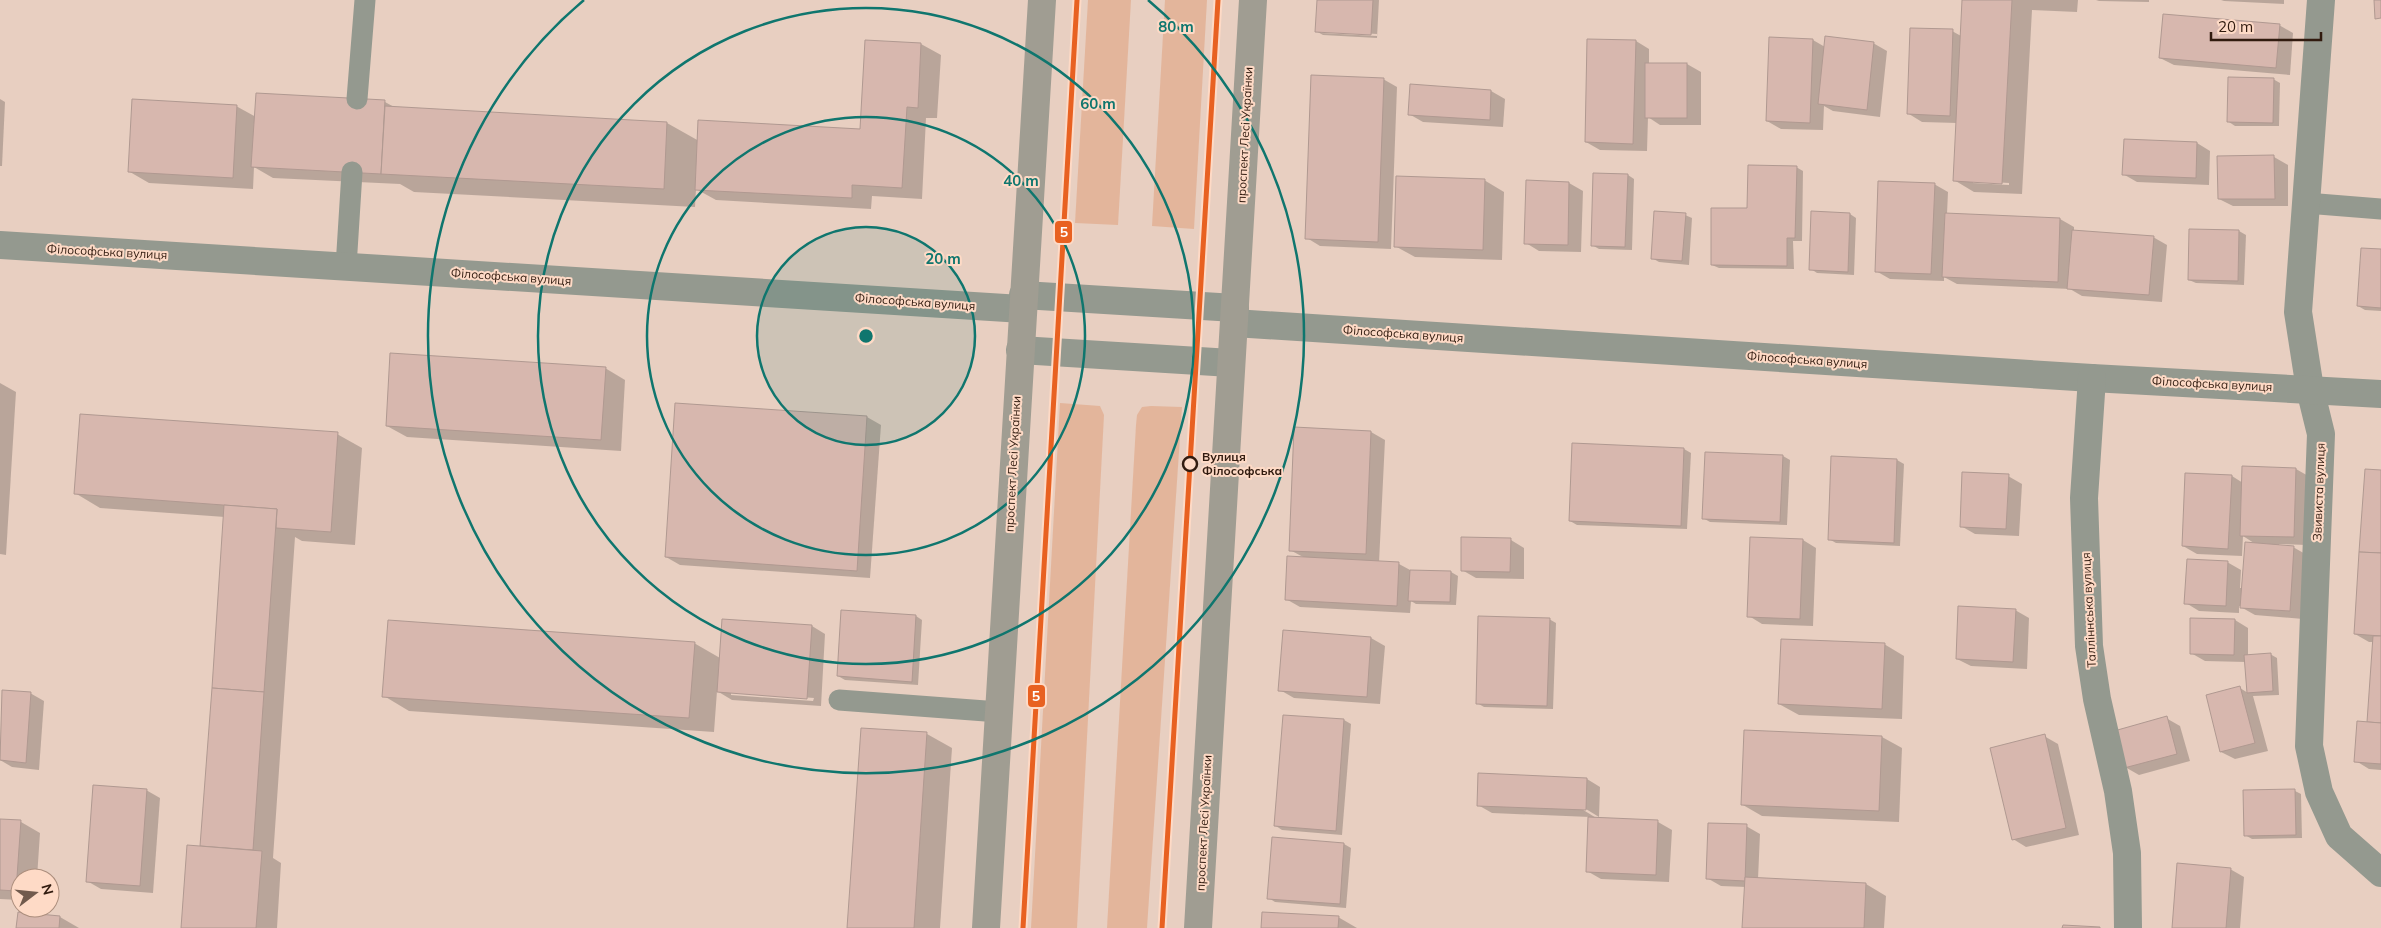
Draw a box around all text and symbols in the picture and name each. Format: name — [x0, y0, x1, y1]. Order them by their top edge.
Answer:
scale bar — [2211, 10, 2321, 42]
text: 80 m — [1158, 17, 1194, 36]
text: 20 m — [2218, 17, 2253, 36]
street label: проспект Лесі Українки — [1233, 66, 1256, 204]
text: 60 m — [1080, 94, 1116, 113]
text: 40 m — [1003, 171, 1039, 190]
line badge: 5 — [1054, 220, 1073, 244]
text: 5 — [1060, 223, 1068, 241]
street label: Філософська вулиця — [46, 241, 168, 262]
text: 20 m — [925, 249, 961, 268]
street label: Філософська вулиця — [450, 265, 572, 288]
street label: Філософська вулиця — [854, 290, 976, 313]
street label: Філософська вулиця — [1342, 322, 1464, 345]
centre of rings — [857, 327, 875, 345]
street label: Філософська вулиця — [1746, 348, 1868, 371]
street label: Філософська вулиця — [2151, 373, 2273, 394]
street label: проспект Лесі Українки — [1001, 395, 1024, 533]
street label: Звивиста вулиця — [2309, 443, 2328, 541]
place label: Вулиця Філософська — [1202, 449, 1282, 478]
marker: Вулиця Філософська — [1182, 456, 1198, 472]
street label: Талліннська вулиця — [2078, 552, 2099, 668]
line badge: 5 — [1027, 684, 1046, 708]
text: 5 — [1032, 687, 1040, 705]
street label: проспект Лесі Українки — [1192, 754, 1215, 892]
north arrow — [10, 868, 60, 918]
text: N — [37, 882, 58, 897]

